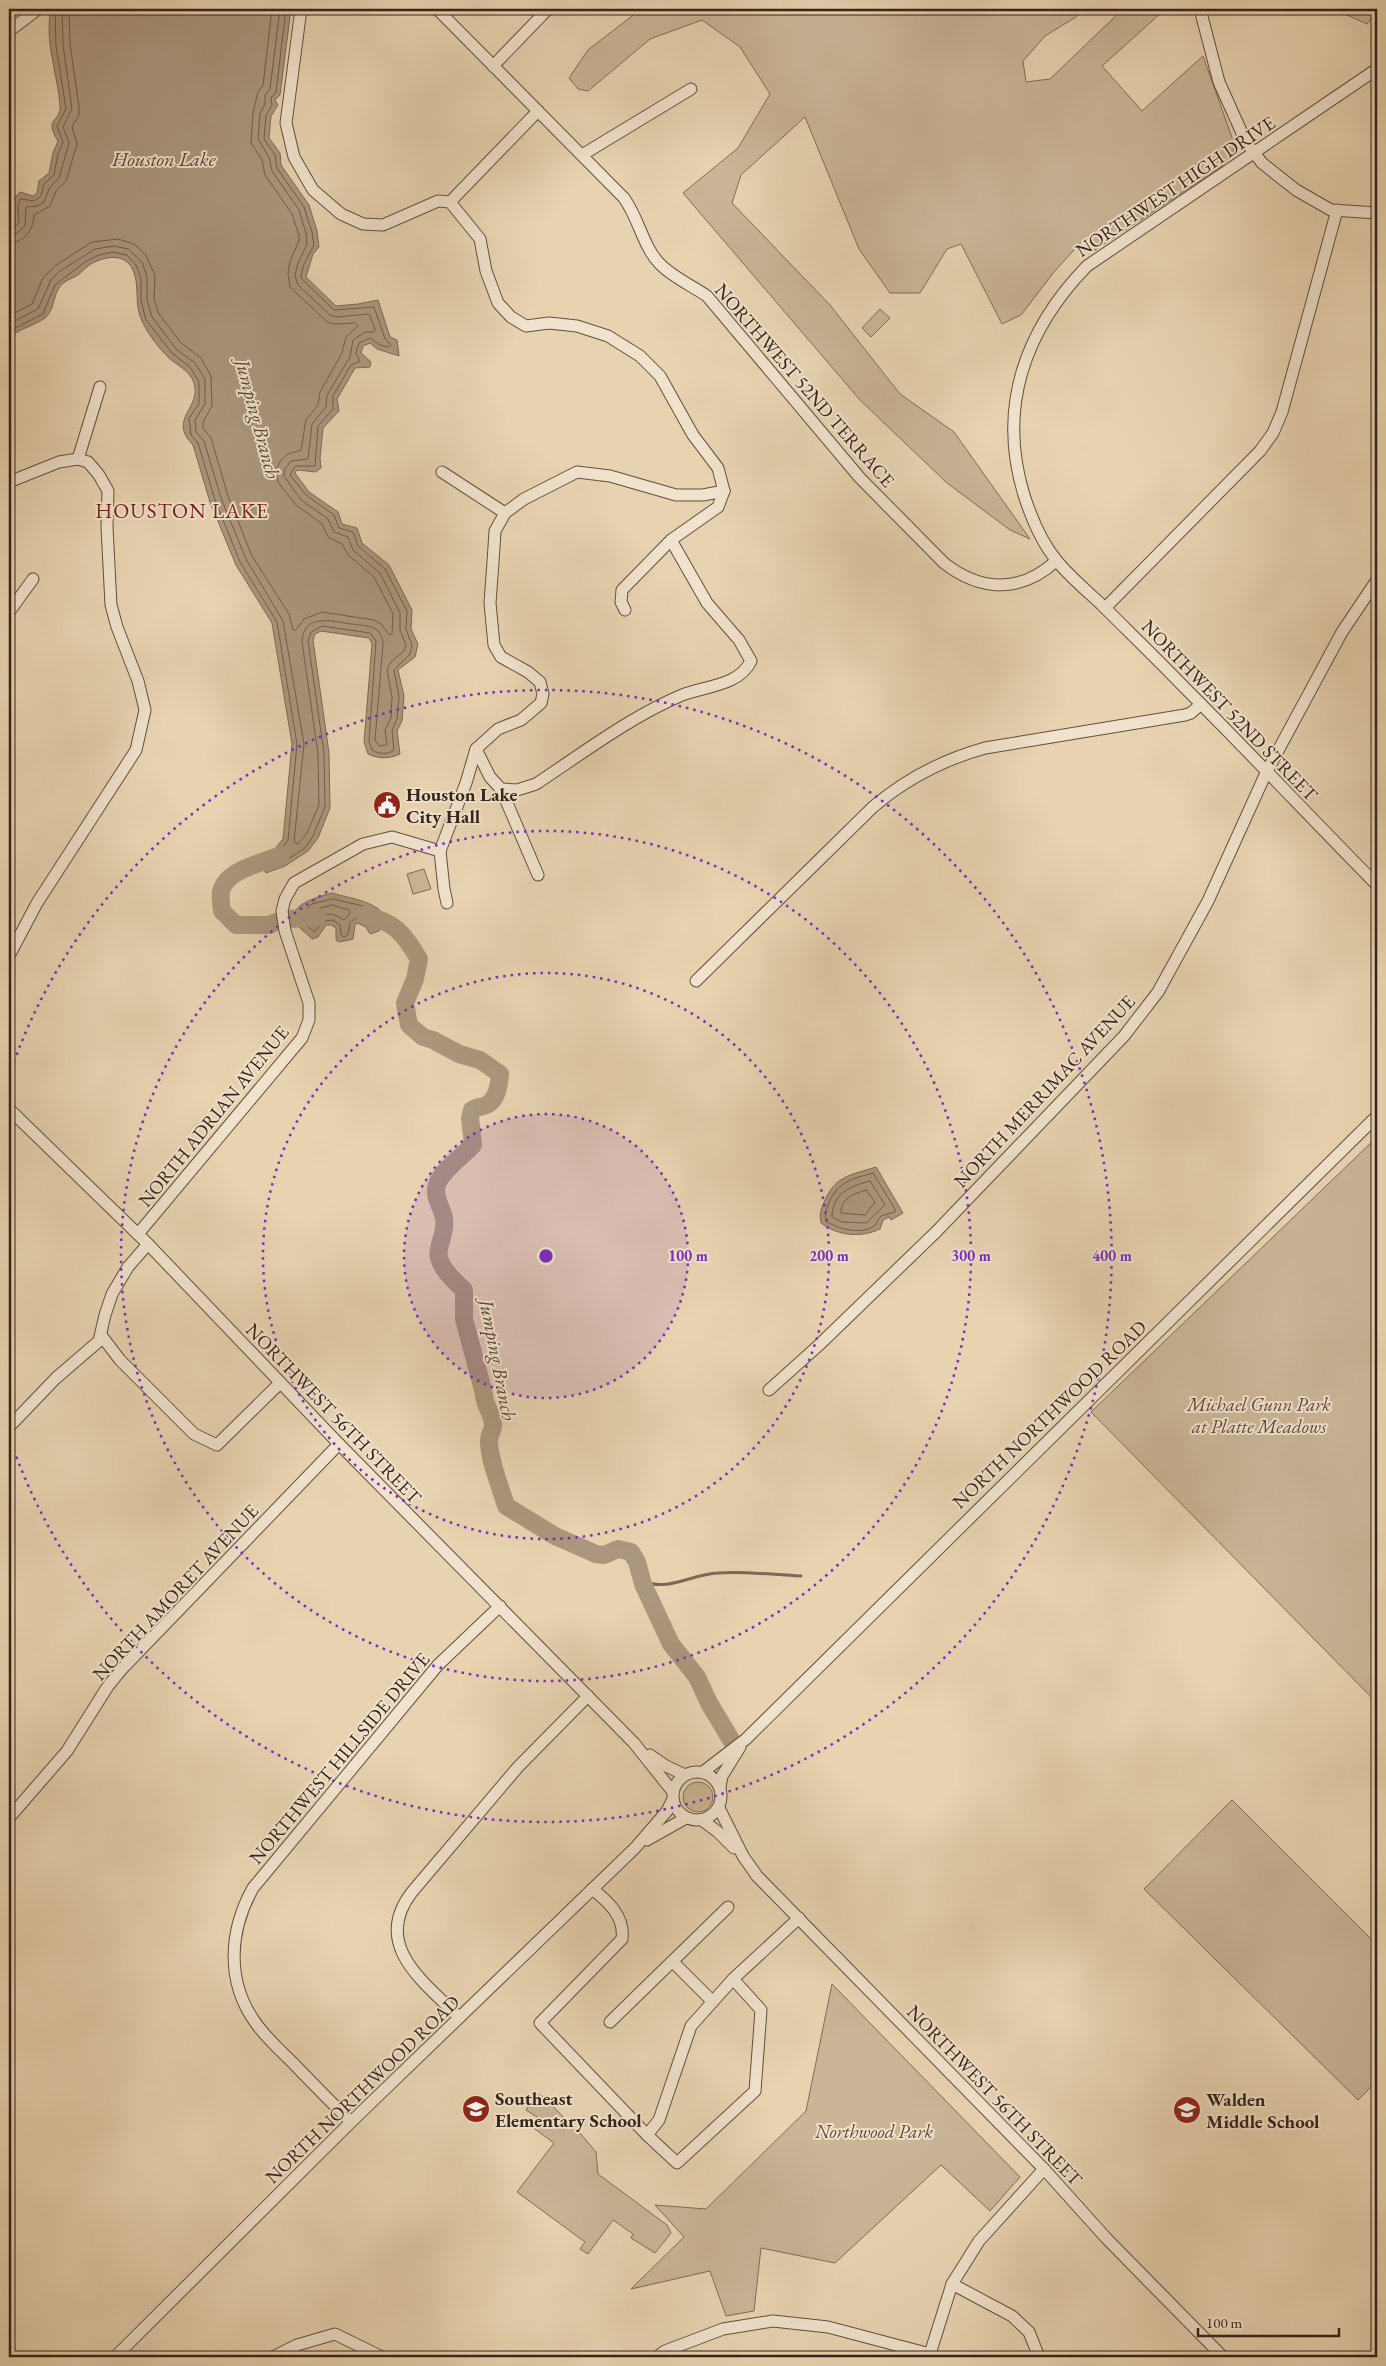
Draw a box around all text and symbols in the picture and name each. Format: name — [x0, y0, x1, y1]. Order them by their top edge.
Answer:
street label: NORTHWEST HIGH DRIVE — [1071, 110, 1280, 263]
water label: Houston Lake — [111, 146, 216, 172]
street label: NORTHWEST 52ND TERRACE — [709, 278, 900, 493]
water label: Jumping Branch — [229, 353, 286, 482]
district label: HOUSTON LAKE — [95, 497, 269, 524]
street label: NORTHWEST 52ND STREET — [1136, 614, 1323, 807]
place label: Houston Lake City Hall — [406, 782, 517, 829]
public building icon: Houston Lake City Hall — [372, 790, 402, 820]
street label: NORTH MERRIMAC AVENUE — [948, 989, 1141, 1193]
street label: NORTH ADRIAN AVENUE — [132, 1020, 295, 1212]
text: 100 m — [668, 1246, 708, 1265]
text: 200 m — [809, 1246, 849, 1265]
text: 300 m — [951, 1246, 991, 1265]
text: 400 m — [1092, 1246, 1132, 1265]
centre of rings — [537, 1247, 555, 1265]
water label: Jumping Branch — [473, 1293, 522, 1423]
street label: NORTH NORTHWOOD ROAD — [947, 1315, 1152, 1514]
street label: NORTHWEST 56TH STREET — [241, 1318, 427, 1509]
park label: Michael Gunn Park at Platte Meadows — [1186, 1392, 1331, 1439]
street label: NORTH AMORET AVENUE — [87, 1499, 264, 1686]
street label: NORTHWEST HILLSIDE DRIVE — [243, 1647, 436, 1869]
street label: NORTH NORTHWOOD ROAD — [260, 1990, 465, 2189]
street label: NORTHWEST 56TH STREET — [902, 2000, 1088, 2191]
place label: Southeast Elementary School — [495, 2086, 642, 2133]
place label: Walden Middle School — [1206, 2087, 1320, 2134]
school or university icon: Southeast Elementary School — [461, 2094, 491, 2124]
school or university icon: Walden Middle School — [1172, 2095, 1202, 2125]
park label: Northwood Park — [814, 2119, 933, 2144]
scale bar — [1198, 2306, 1340, 2338]
text: 100 m — [1206, 2313, 1243, 2332]

